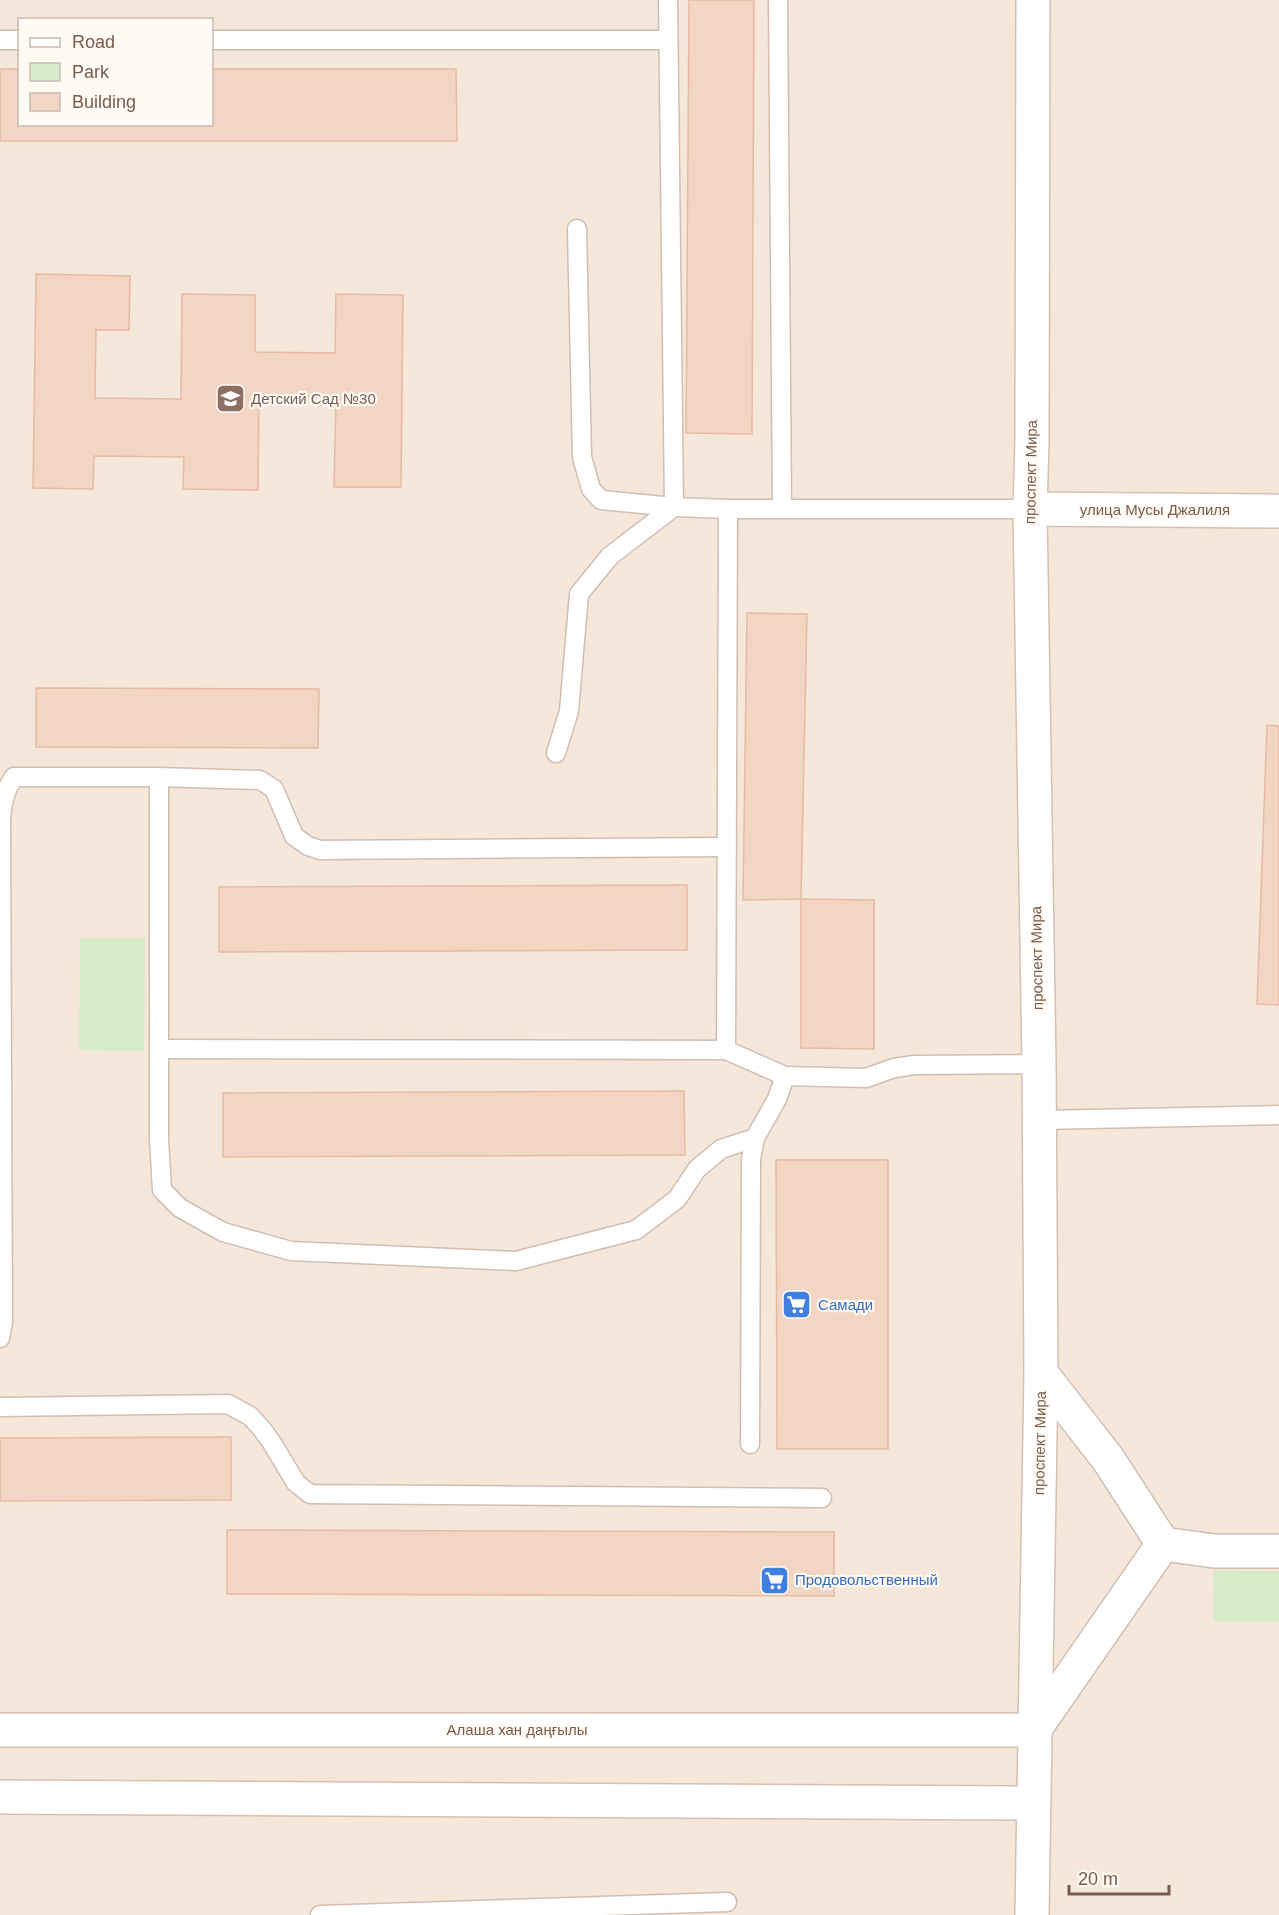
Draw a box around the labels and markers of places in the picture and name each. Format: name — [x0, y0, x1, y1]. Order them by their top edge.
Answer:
school or university icon: Детский Сад №30 — [214, 383, 246, 415]
place label: Детский Сад №30 — [251, 390, 376, 407]
supermarket icon: Самади — [781, 1289, 813, 1321]
place label: Самади — [818, 1296, 873, 1313]
supermarket icon: Продовольственный — [758, 1564, 790, 1596]
place label: Продовольственный — [795, 1571, 938, 1588]

